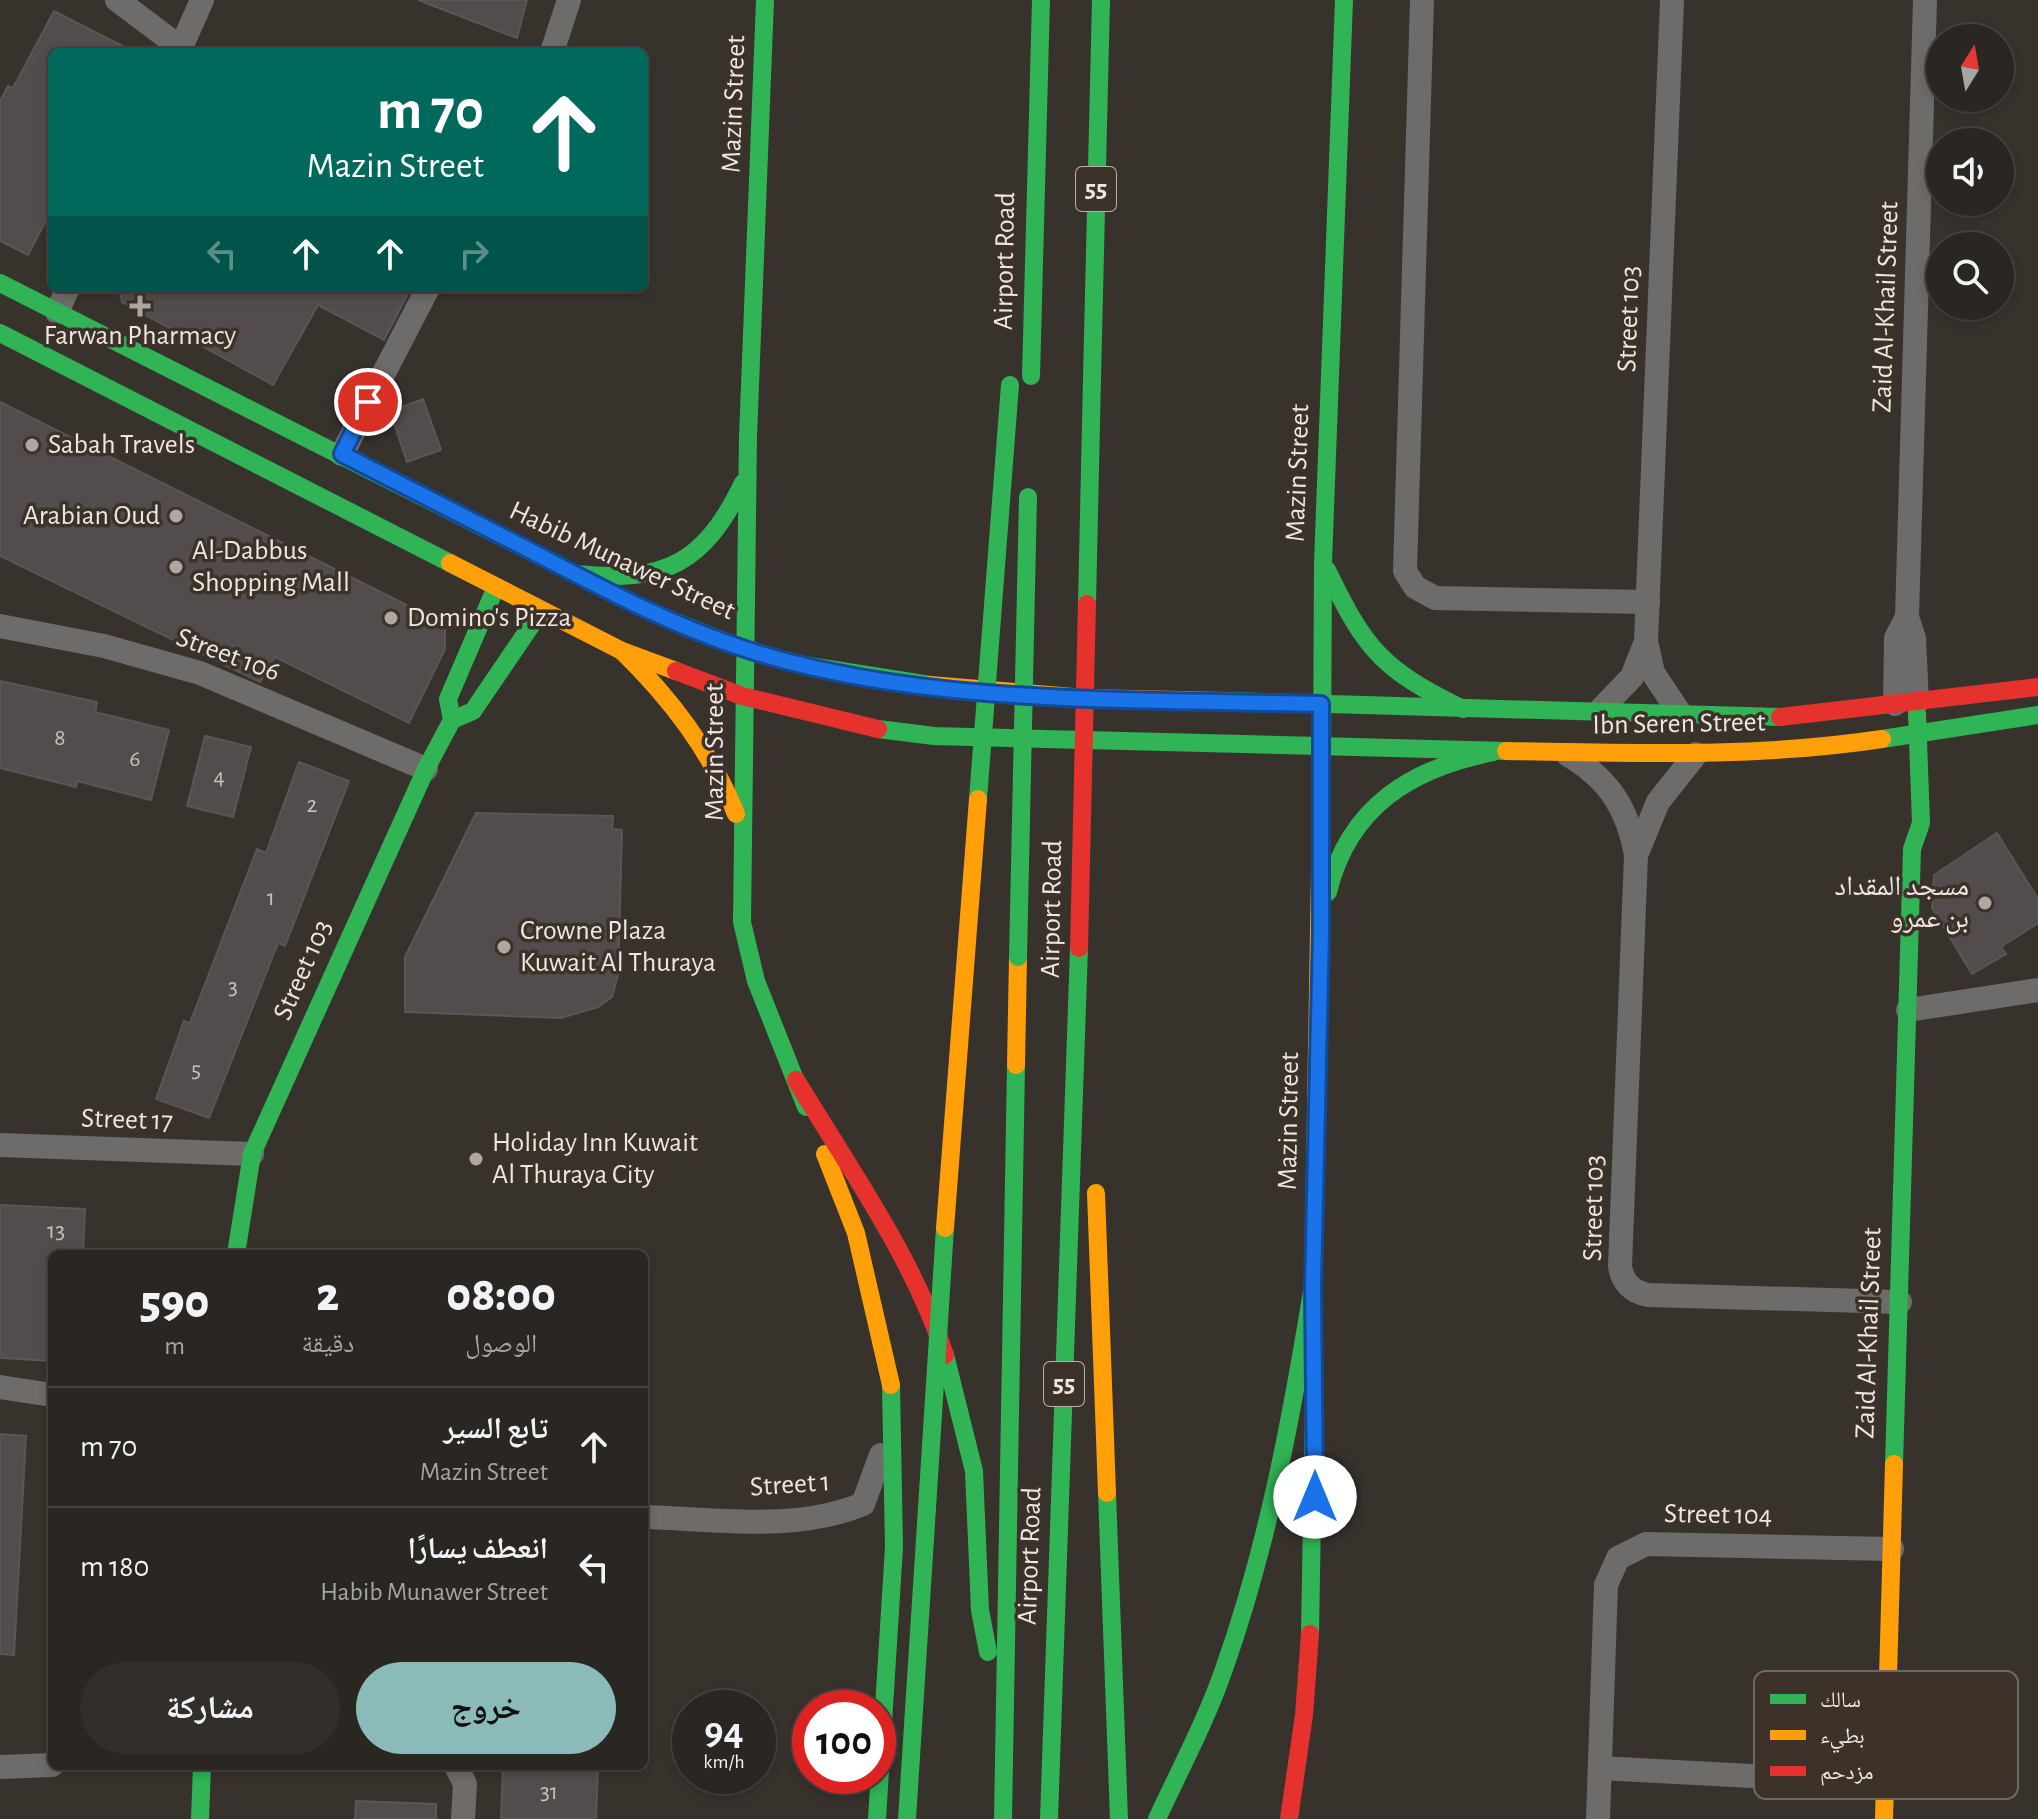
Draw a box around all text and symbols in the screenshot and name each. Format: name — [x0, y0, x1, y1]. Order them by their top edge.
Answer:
north arrow — [1926, 24, 2014, 112]
map controls — [1926, 24, 2014, 320]
street label: Mazin Street — [718, 34, 750, 173]
icon: ahead — [512, 80, 616, 184]
text: 70 m — [377, 83, 484, 139]
button: sound — [1926, 128, 2014, 216]
text: Mazin Street — [307, 148, 484, 184]
road number: 55 — [1076, 167, 1116, 211]
street label: Airport Road — [990, 192, 1020, 330]
street label: Zaid Al-Khail Street — [1868, 201, 1904, 413]
icon: left — [200, 232, 244, 276]
icon: ahead — [284, 232, 328, 276]
icon: ahead — [368, 232, 412, 276]
icon: right — [452, 232, 496, 276]
button: search — [1926, 232, 2014, 320]
street label: Street 103 — [1613, 265, 1645, 373]
marker: Farwan Pharmacy — [131, 297, 149, 315]
place label: Farwan Pharmacy — [44, 322, 236, 350]
pin — [334, 368, 402, 436]
icon: arrive — [346, 380, 390, 424]
street label: Mazin Street — [1282, 403, 1314, 542]
place label: Sabah Travels — [48, 431, 195, 459]
marker: Sabah Travels — [23, 436, 41, 454]
street label: Habib Munawer Street — [505, 496, 739, 626]
place label: Arabian Oud — [23, 502, 160, 530]
marker: Arabian Oud — [167, 507, 185, 525]
place label: Al-Dabbus Shopping Mall — [192, 537, 350, 597]
marker: Al-Dabbus Shopping Mall — [167, 558, 185, 576]
place label: Domino's Pizza — [407, 604, 571, 632]
marker: Domino's Pizza — [382, 609, 400, 627]
street label: Street 106 — [172, 623, 284, 687]
street label: Mazin Street — [701, 683, 729, 821]
street label: Ibn Seren Street — [1592, 708, 1766, 740]
house number: 8 — [54, 726, 66, 750]
house number: 6 — [129, 747, 141, 771]
house number: 4 — [213, 765, 225, 789]
house number: 2 — [307, 793, 318, 817]
street label: Airport Road — [1037, 840, 1067, 978]
place label: مسجد المقداد بن عمرو — [1835, 873, 1969, 935]
house number: 1 — [267, 886, 275, 910]
marker: مسجد المقداد بن عمرو — [1976, 894, 1994, 912]
street label: Street 103 — [269, 916, 337, 1024]
place label: Crowne Plaza Kuwait Al Thuraya — [520, 917, 716, 977]
marker: Crowne Plaza Kuwait Al Thuraya — [495, 938, 513, 956]
house number: 3 — [228, 975, 238, 999]
street label: Mazin Street — [1274, 1052, 1304, 1190]
house number: 5 — [191, 1058, 201, 1082]
street label: Street 17 — [81, 1104, 173, 1136]
place label: Holiday Inn Kuwait Al Thuraya City — [492, 1129, 698, 1189]
marker: Holiday Inn Kuwait Al Thuraya City — [467, 1150, 485, 1168]
street label: Street 103 — [1579, 1155, 1609, 1261]
house number: 13 — [47, 1219, 65, 1243]
street label: Zaid Al-Khail Street — [1851, 1227, 1887, 1439]
text: 2 — [316, 1272, 339, 1320]
text: 08:00 — [446, 1272, 556, 1320]
text: 590 — [140, 1279, 209, 1327]
text: دقيقة — [301, 1331, 354, 1357]
text: الوصول — [465, 1331, 537, 1357]
text: m — [164, 1333, 185, 1359]
road number: 55 — [1044, 1362, 1084, 1406]
text: تابع السير — [443, 1414, 548, 1444]
icon: ahead — [572, 1425, 616, 1469]
text: 70 m — [80, 1432, 137, 1462]
position arrow — [1273, 1455, 1357, 1539]
text: Mazin Street — [420, 1459, 548, 1485]
street label: Street 1 — [749, 1468, 831, 1502]
street label: Airport Road — [1014, 1487, 1046, 1625]
street label: Street 104 — [1664, 1500, 1772, 1530]
text: انعطف يسارًا — [407, 1534, 548, 1564]
icon: left — [572, 1545, 616, 1589]
text: 180 m — [80, 1552, 149, 1582]
text: Habib Munawer Street — [320, 1579, 548, 1605]
button: مشاركة — [80, 1662, 340, 1754]
button: خروج — [356, 1662, 616, 1754]
legend — [1754, 1671, 2018, 1799]
text: سالك — [1820, 1689, 1861, 1711]
speed limit sign: 100 — [792, 1690, 896, 1794]
text: 94 — [704, 1712, 744, 1752]
text: بطيء — [1820, 1725, 1865, 1753]
text: km/h — [703, 1752, 745, 1772]
text: مزدحم — [1820, 1761, 1874, 1786]
house number: 31 — [540, 1780, 558, 1804]

